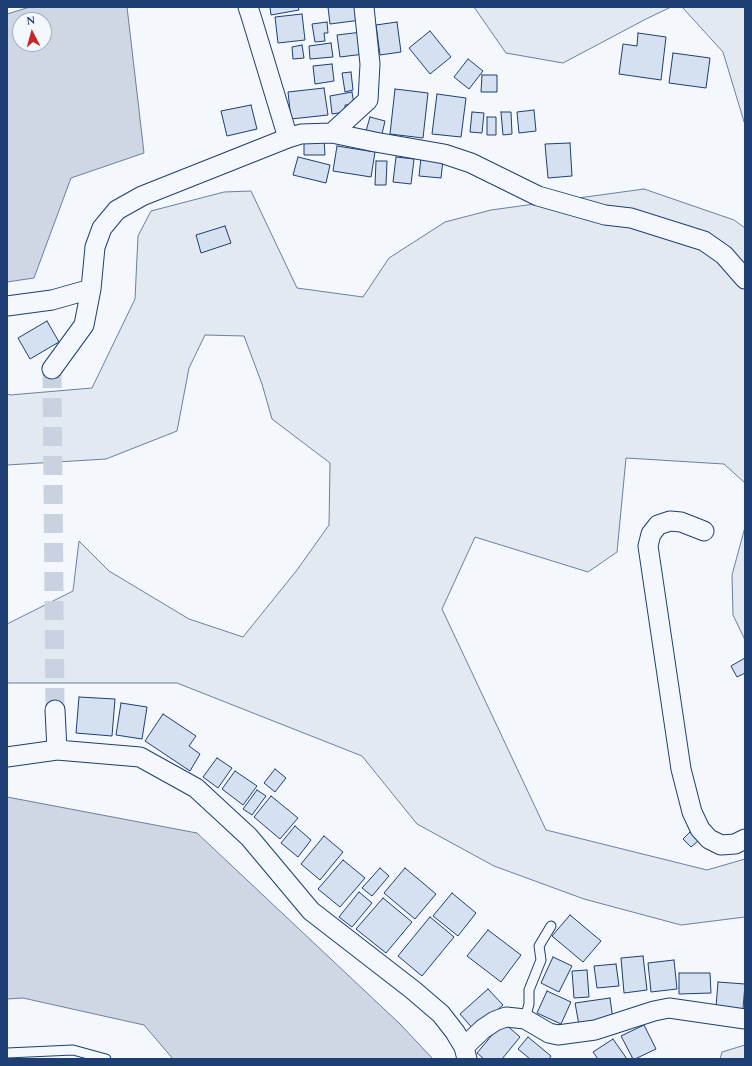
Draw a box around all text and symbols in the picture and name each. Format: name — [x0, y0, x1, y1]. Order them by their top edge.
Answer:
north arrow — [12, 12, 52, 52]
text: N — [25, 12, 36, 29]

